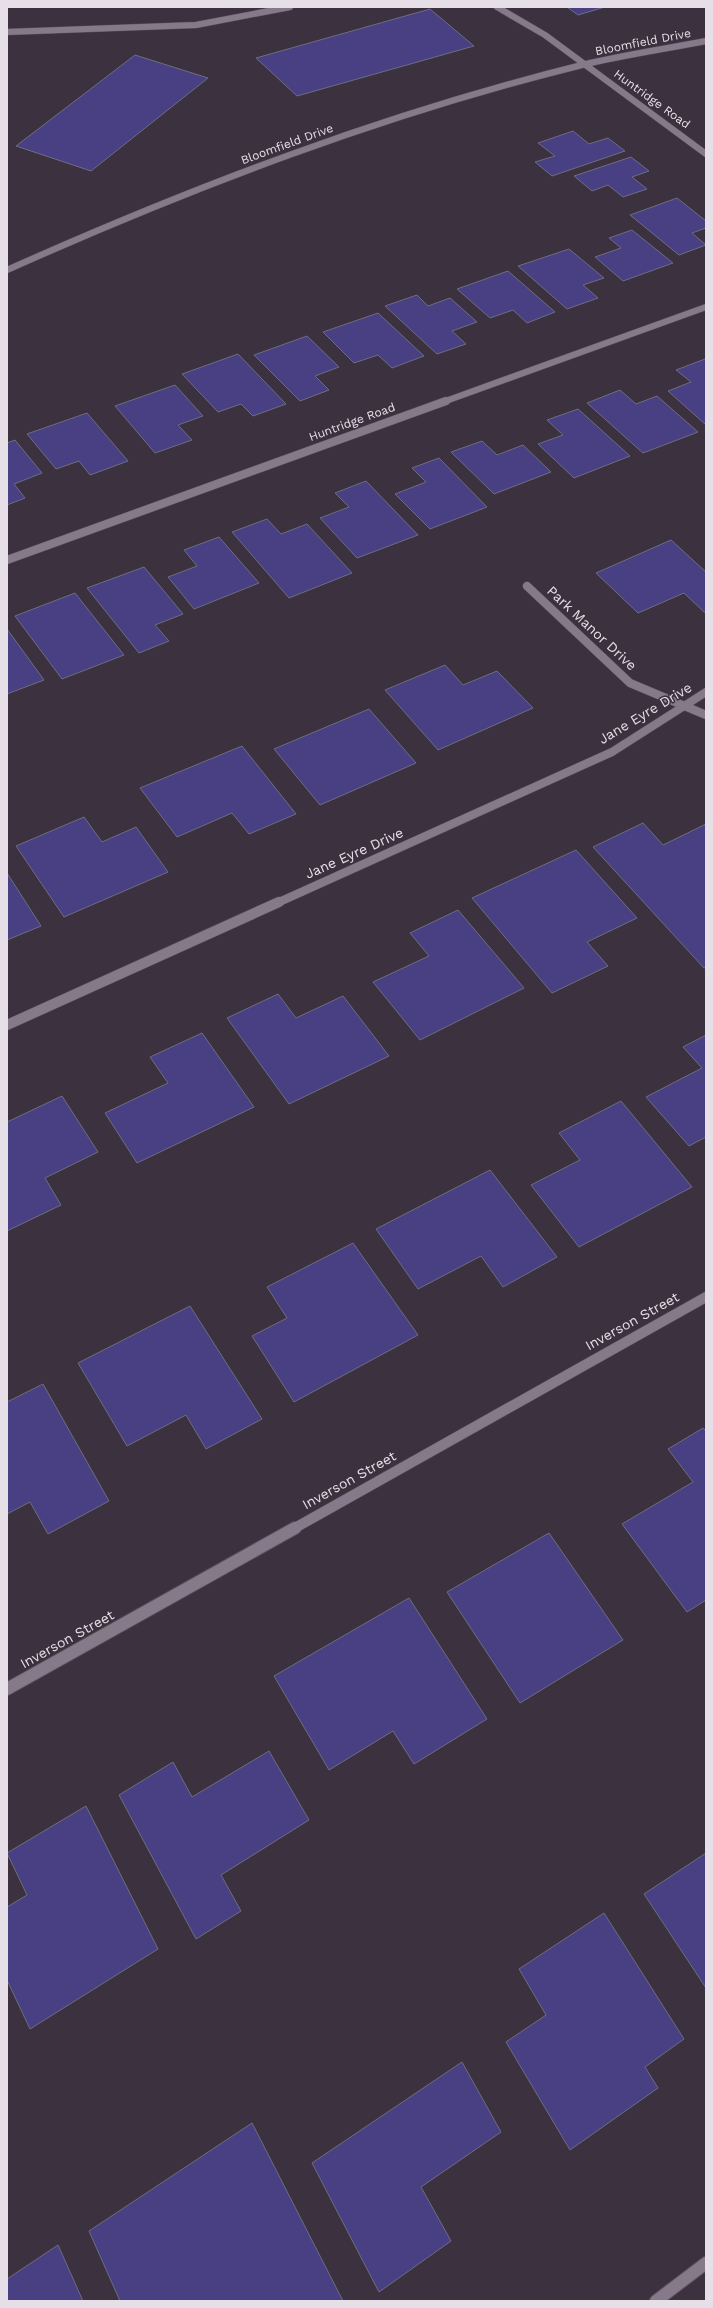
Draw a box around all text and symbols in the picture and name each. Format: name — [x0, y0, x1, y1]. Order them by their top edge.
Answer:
street label: Bloomfield Drive — [594, 26, 692, 58]
street label: Huntridge Road — [611, 67, 693, 131]
street label: Bloomfield Drive — [239, 121, 335, 167]
street label: Huntridge Road — [307, 400, 397, 444]
street label: Park Manor Drive — [544, 582, 640, 674]
street label: Jane Eyre Drive — [595, 679, 695, 747]
street label: Jane Eyre Drive — [302, 824, 406, 882]
street label: Inverson Street — [582, 1289, 682, 1353]
street label: Inverson Street — [299, 1448, 399, 1512]
street label: Inverson Street — [17, 1607, 117, 1671]

